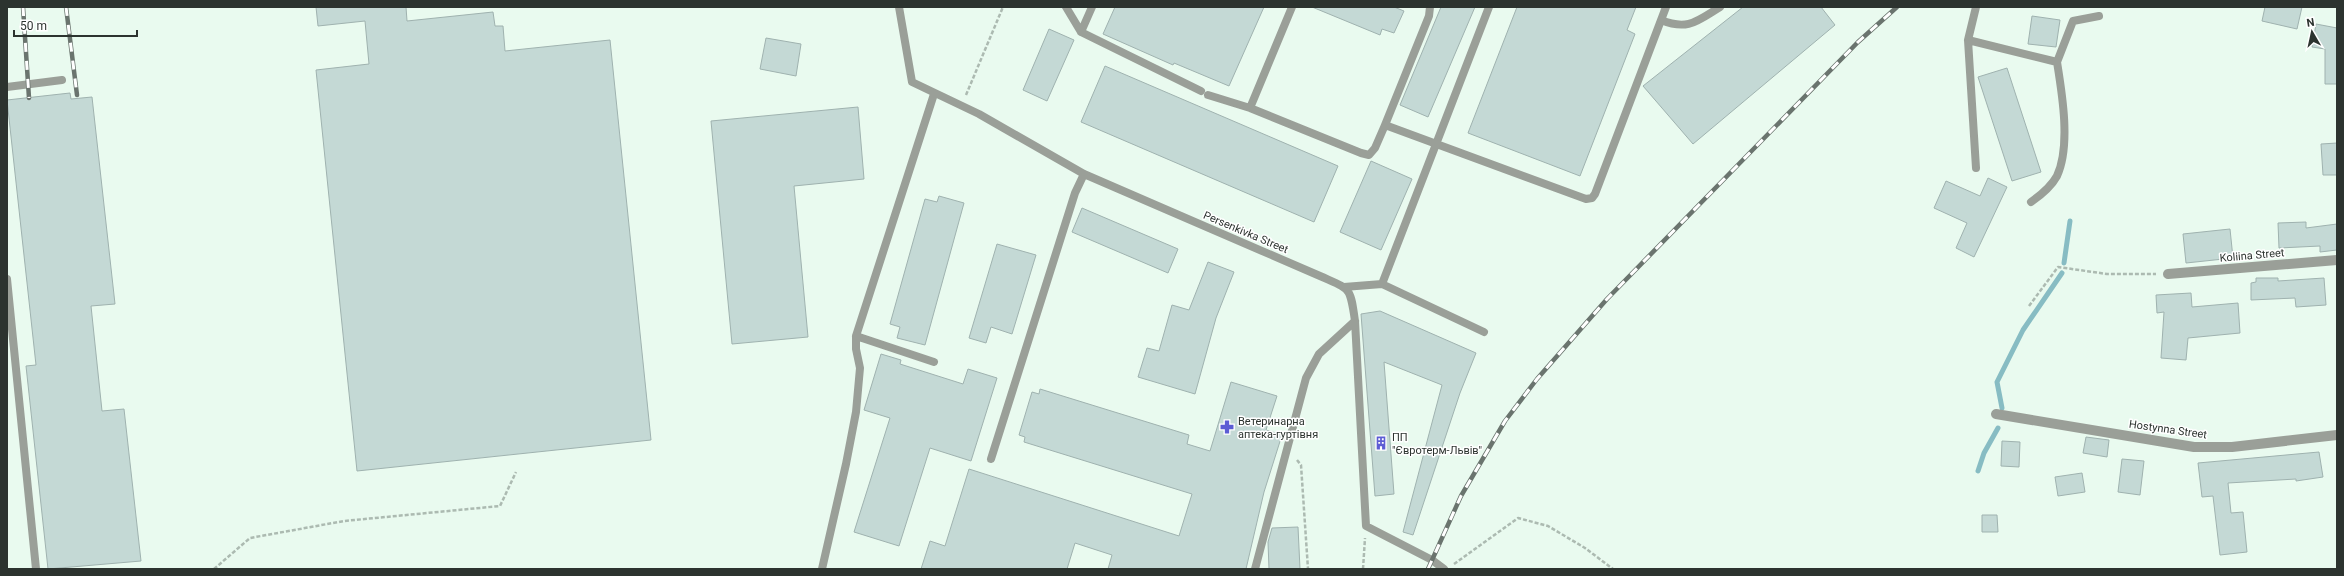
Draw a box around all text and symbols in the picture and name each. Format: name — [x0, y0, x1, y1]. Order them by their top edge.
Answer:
scale bar — [14, 12, 137, 38]
north arrow — [2292, 12, 2332, 52]
text: N — [2306, 16, 2316, 30]
text: 50 m — [20, 19, 47, 33]
street label: Persenkivka Street — [1201, 209, 1291, 256]
street label: Koliina Street — [2219, 246, 2285, 265]
place label: Ветеринарна аптека-гуртівня — [1238, 415, 1318, 441]
street label: Hostynna Street — [2128, 418, 2208, 441]
pharmacy icon: Ветеринарна аптека-гуртівня — [1219, 419, 1235, 435]
place label: ПП "Євротерм-Львів" — [1392, 431, 1482, 457]
building icon: ПП "Євротерм-Львів" — [1373, 435, 1389, 451]

